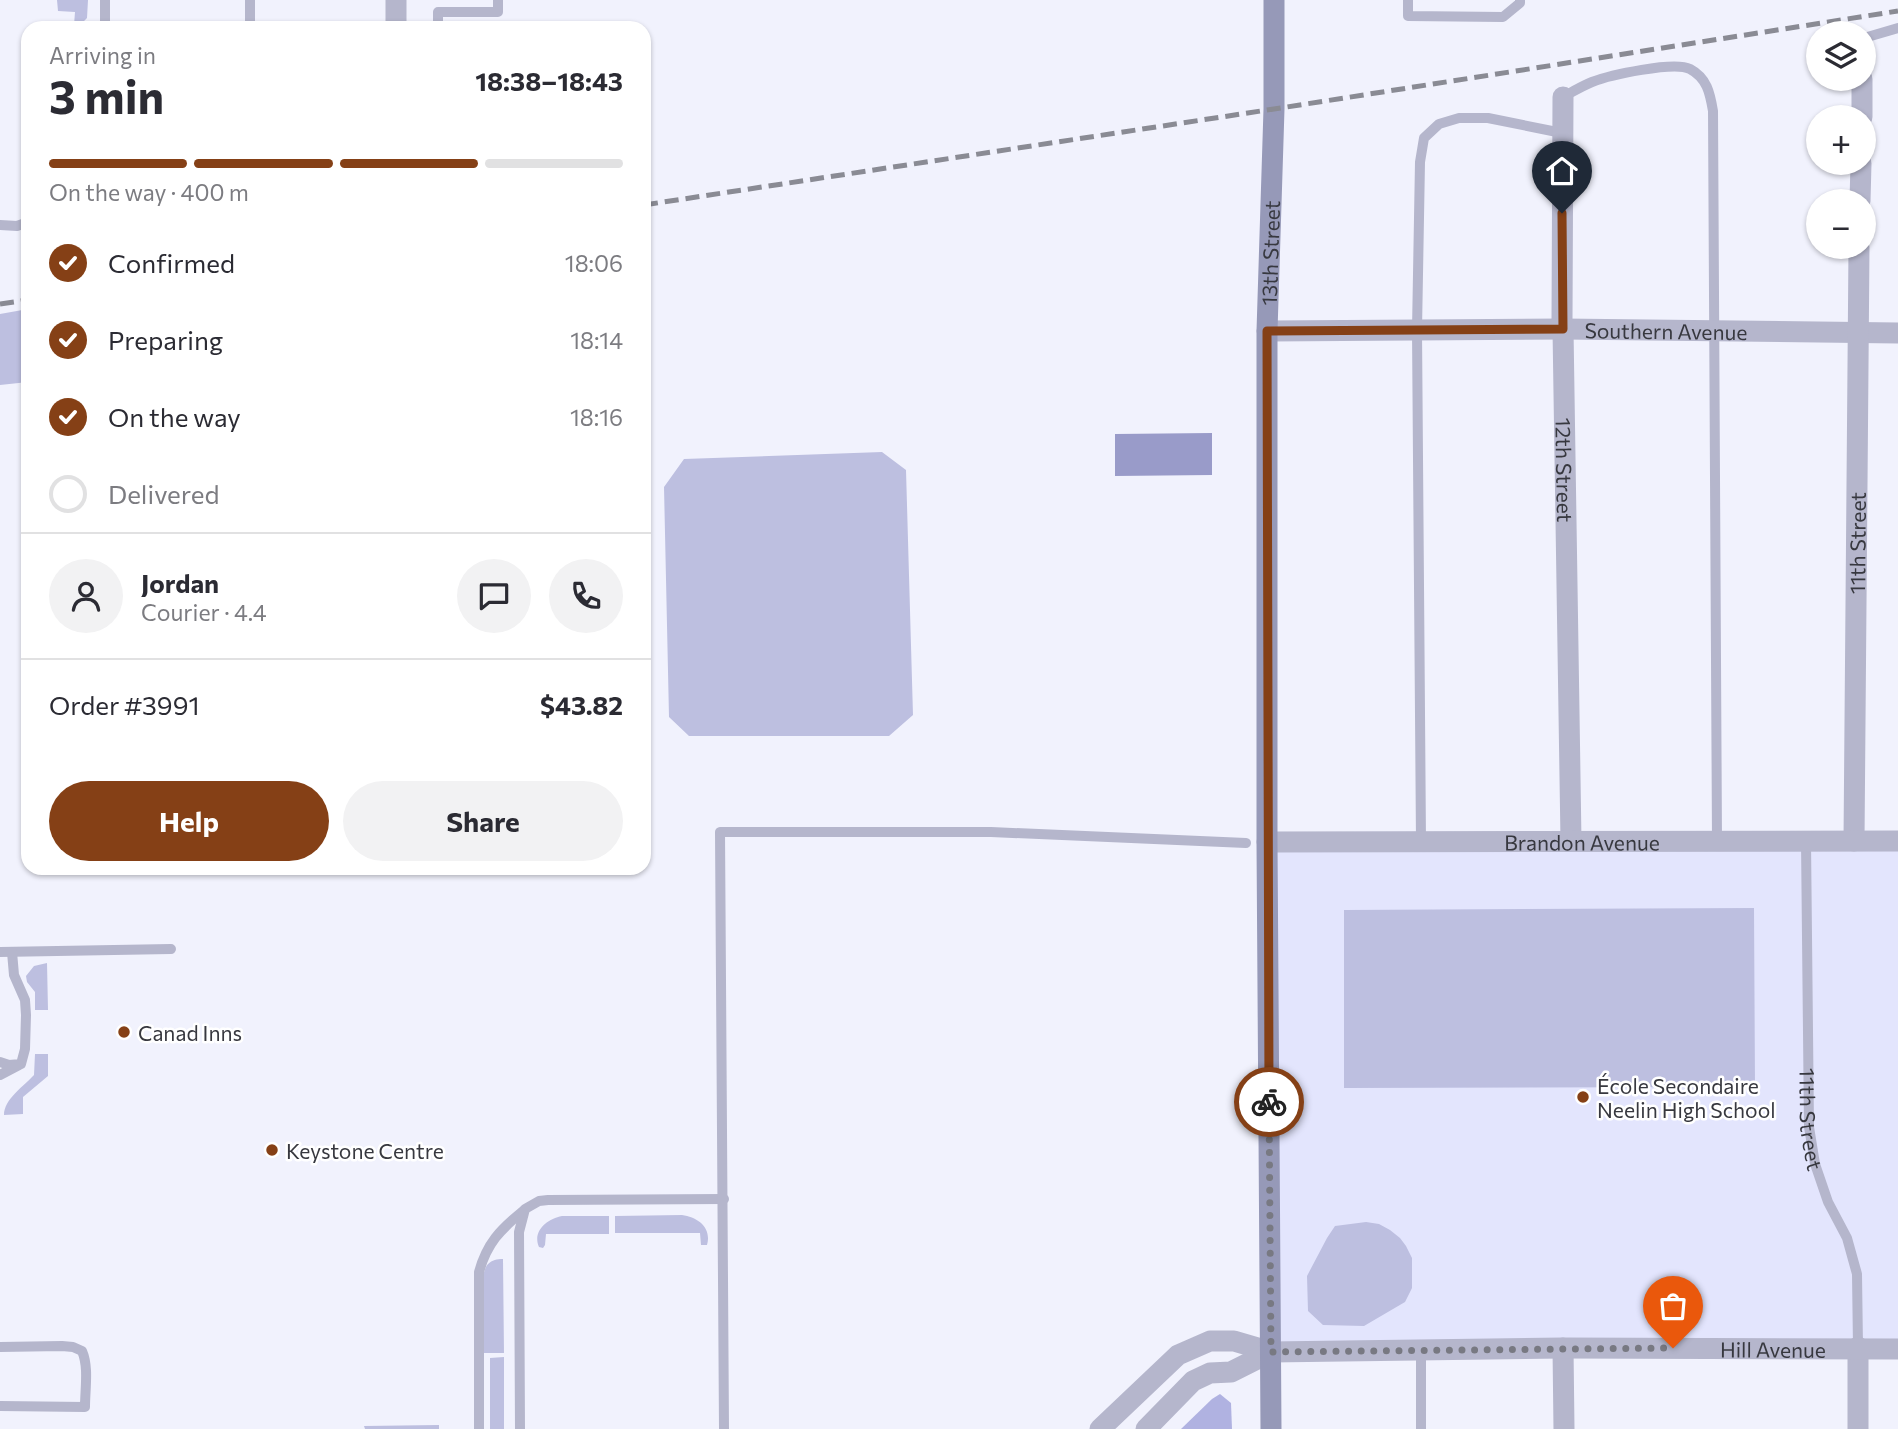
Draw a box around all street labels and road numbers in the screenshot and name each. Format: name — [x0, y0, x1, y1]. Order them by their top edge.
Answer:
street label: 13th Street — [1255, 200, 1284, 306]
street label: Southern Avenue — [1584, 317, 1748, 344]
street label: 12th Street — [1552, 417, 1579, 522]
street label: 11th Street — [1844, 492, 1869, 594]
street label: Brandon Avenue — [1504, 829, 1660, 854]
street label: 11th Street — [1796, 1068, 1829, 1173]
street label: Hill Avenue — [1720, 1336, 1826, 1361]

